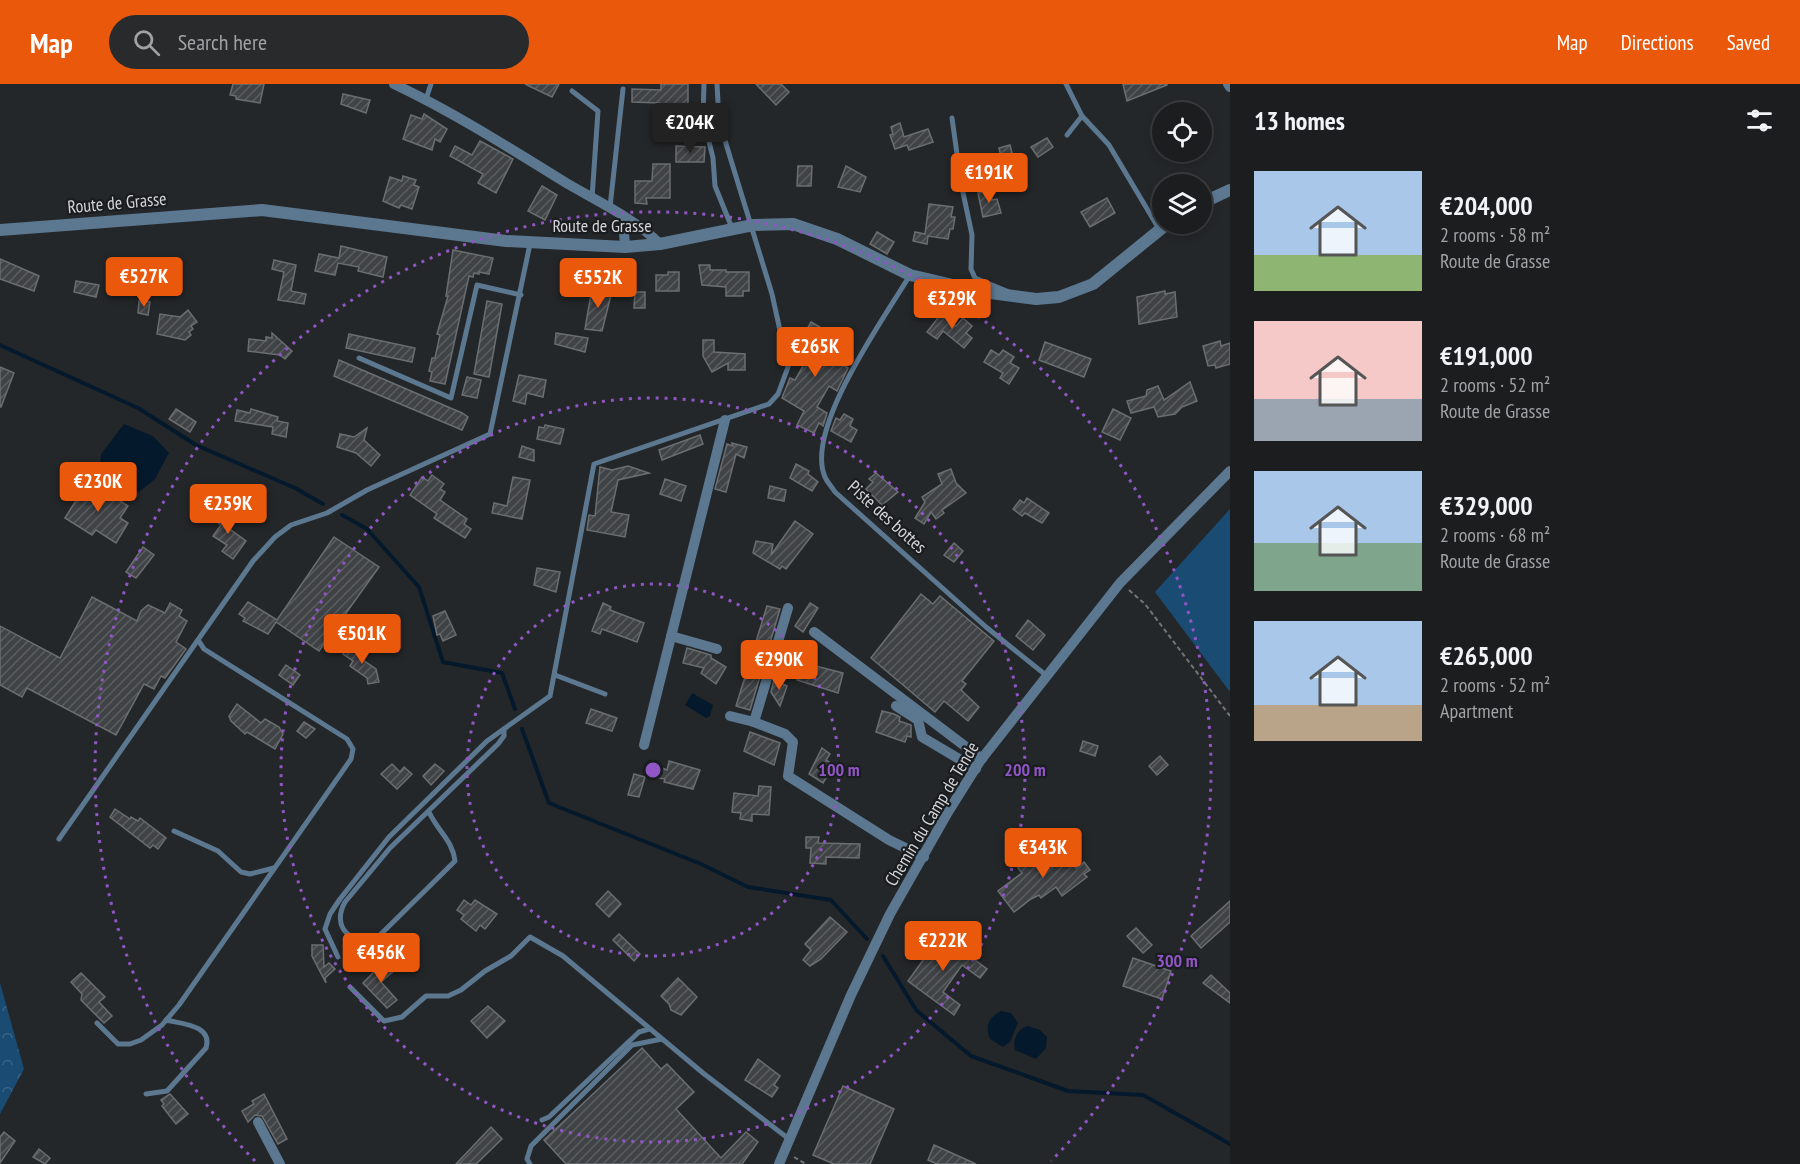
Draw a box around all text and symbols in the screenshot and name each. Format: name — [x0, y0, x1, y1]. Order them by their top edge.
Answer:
search box — [109, 15, 529, 69]
text: Map — [30, 24, 73, 61]
icon: search — [130, 26, 163, 59]
text: Search here — [178, 28, 267, 56]
text: Map — [1557, 29, 1588, 56]
text: Directions — [1621, 29, 1694, 56]
text: Saved — [1727, 29, 1770, 56]
map controls — [1152, 102, 1212, 234]
button: locate — [1152, 102, 1212, 162]
pin: €204K — [648, 103, 732, 154]
text: 13 homes — [1254, 104, 1345, 137]
icon: filters — [1743, 104, 1776, 137]
text: €204K — [666, 109, 714, 135]
pin: €191K — [947, 153, 1031, 204]
text: €191K — [965, 159, 1013, 185]
button: layers — [1152, 174, 1212, 234]
street label: Route de Grasse — [67, 187, 167, 218]
text: €204,000 — [1440, 189, 1533, 222]
icon: home — [1302, 195, 1374, 267]
street label: Route de Grasse — [552, 214, 652, 237]
text: 2 rooms · 58 m² — [1440, 222, 1550, 248]
text: Route de Grasse — [1440, 248, 1550, 274]
pin: €527K — [102, 257, 186, 308]
pin: €552K — [556, 258, 640, 309]
text: €527K — [120, 263, 168, 289]
text: €552K — [574, 264, 622, 290]
pin: €329K — [910, 279, 994, 330]
text: €329K — [928, 285, 976, 311]
pin: €265K — [773, 327, 857, 378]
text: €265K — [791, 333, 839, 359]
text: €191,000 — [1440, 339, 1533, 372]
icon: home — [1302, 345, 1374, 417]
text: 2 rooms · 52 m² — [1440, 372, 1550, 398]
text: Route de Grasse — [1440, 398, 1550, 424]
pin: €230K — [56, 462, 140, 513]
text: €230K — [74, 468, 122, 494]
street label: Piste des bottes — [843, 475, 932, 558]
pin: €259K — [186, 484, 270, 535]
text: €329,000 — [1440, 489, 1533, 522]
text: €259K — [204, 490, 252, 516]
icon: home — [1302, 495, 1374, 567]
text: 2 rooms · 68 m² — [1440, 522, 1550, 548]
text: Route de Grasse — [1440, 548, 1550, 574]
pin: €501K — [320, 614, 404, 665]
text: €501K — [338, 620, 386, 646]
text: €265,000 — [1440, 639, 1533, 672]
pin: €290K — [737, 640, 821, 691]
icon: home — [1302, 645, 1374, 717]
text: €290K — [755, 646, 803, 672]
text: 2 rooms · 52 m² — [1440, 672, 1550, 698]
text: Apartment — [1440, 698, 1513, 724]
street label: Chemin du Camp de Tende — [879, 737, 984, 890]
text: 100 m — [818, 758, 860, 781]
text: 200 m — [1004, 758, 1046, 781]
centre of rings — [643, 760, 663, 780]
pin: €343K — [1001, 828, 1085, 879]
text: €343K — [1019, 834, 1067, 860]
pin: €222K — [901, 921, 985, 972]
text: €222K — [919, 927, 967, 953]
pin: €456K — [339, 933, 423, 984]
text: €456K — [357, 939, 405, 965]
text: 300 m — [1156, 949, 1198, 972]

